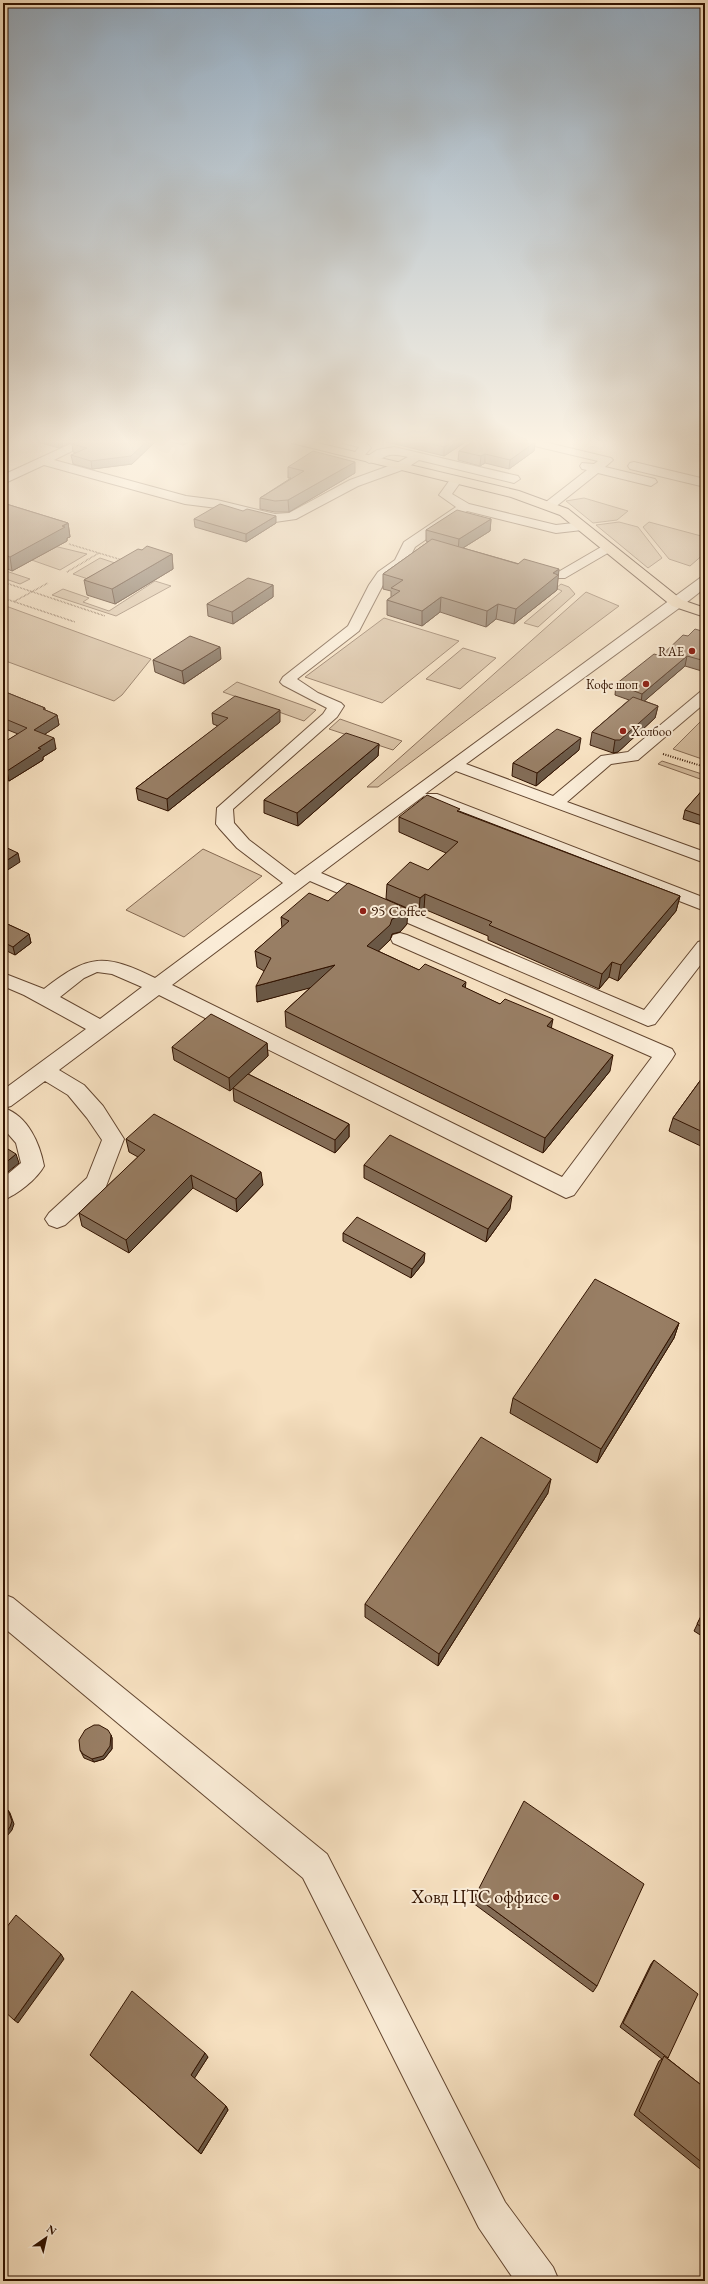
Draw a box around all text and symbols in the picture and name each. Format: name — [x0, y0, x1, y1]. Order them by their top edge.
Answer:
place label: RAE — [658, 643, 684, 660]
marker: RAE — [687, 646, 697, 656]
place label: Кофе шоп — [586, 676, 638, 693]
marker: Кофе шоп — [641, 679, 651, 689]
place label: Холбоо — [630, 723, 672, 740]
marker: Холбоо — [618, 726, 628, 736]
place label: 95 Coffee — [371, 901, 426, 920]
marker: 95 Coffee — [358, 906, 368, 916]
place label: Ховд ЦТС оффисс — [410, 1885, 548, 1908]
marker: Ховд ЦТС оффисс — [551, 1892, 561, 1902]
north arrow — [26, 2218, 66, 2258]
text: N — [44, 2221, 59, 2238]

